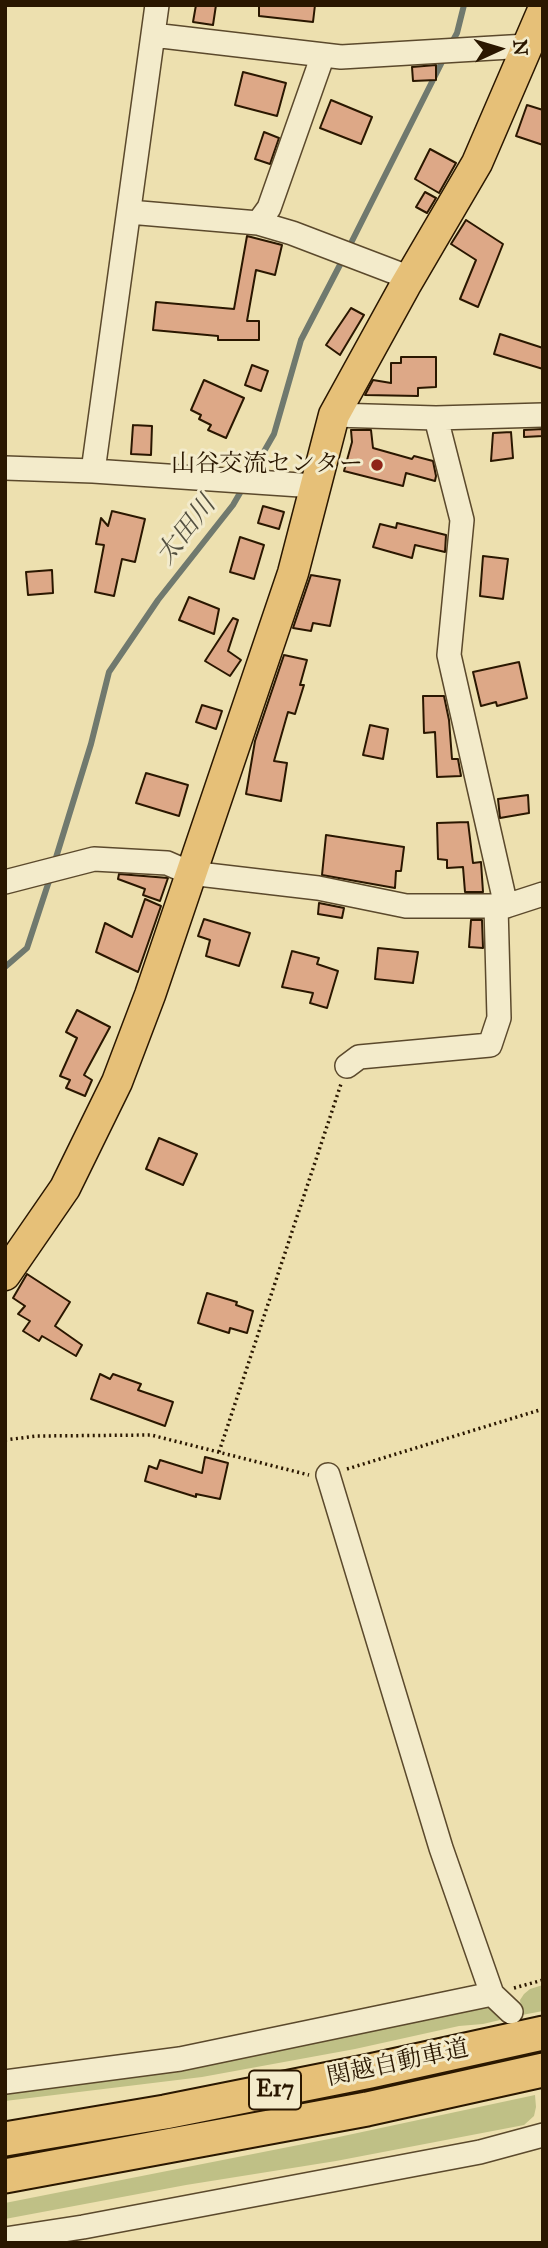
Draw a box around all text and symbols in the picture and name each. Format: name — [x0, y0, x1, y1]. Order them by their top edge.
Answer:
north arrow — [464, 14, 534, 84]
text: N — [508, 39, 532, 56]
place label: 山谷交流センター — [171, 451, 363, 479]
marker: 山谷交流センター — [369, 457, 385, 473]
water label: 太田川 — [151, 491, 223, 571]
street label: 関越自動車道 — [325, 2035, 471, 2093]
road number: E17 — [249, 2070, 301, 2110]

